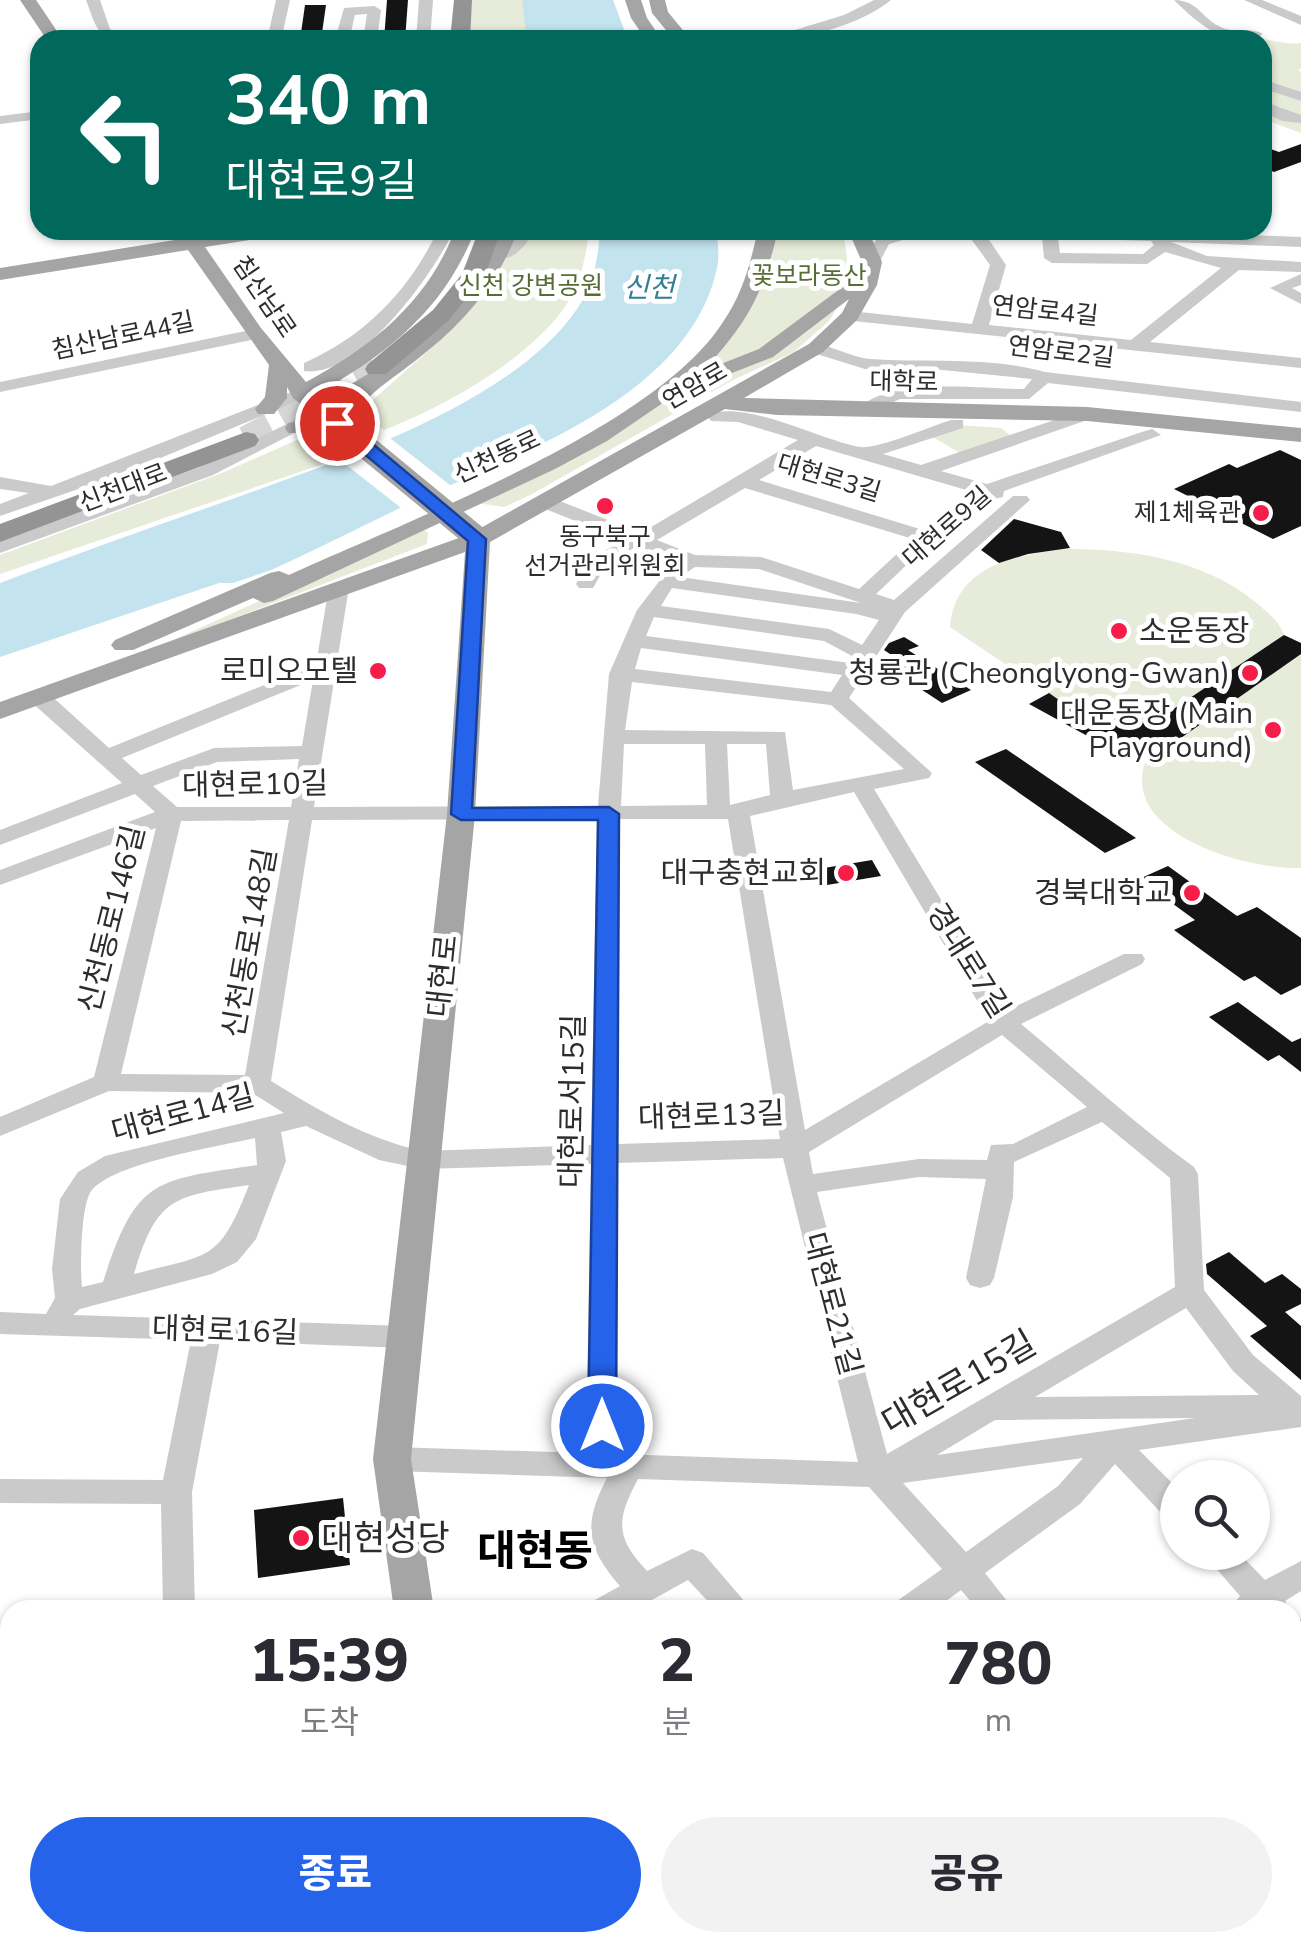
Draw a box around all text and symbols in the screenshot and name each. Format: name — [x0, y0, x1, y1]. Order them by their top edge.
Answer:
text: 340 m — [225, 53, 431, 149]
icon: left — [60, 70, 190, 200]
text: 대현로9길 — [225, 151, 418, 212]
street label: 침산남로 — [224, 249, 304, 345]
park label: 꽃보라동산 — [751, 259, 867, 293]
park label: 신천 강변공원 — [459, 269, 603, 303]
water label: 신천 — [623, 269, 678, 307]
street label: 연암로4길 — [990, 289, 1100, 333]
street label: 침산남로44길 — [49, 304, 197, 368]
street label: 연암로2길 — [1006, 329, 1116, 375]
street label: 연암로 — [657, 354, 733, 418]
street label: 대학로 — [869, 364, 939, 400]
pin — [295, 381, 380, 466]
icon: arrive — [310, 396, 365, 451]
street label: 신천동로 — [448, 422, 546, 492]
street label: 대현로3길 — [773, 446, 885, 510]
street label: 신천대로 — [74, 456, 172, 520]
street label: 대현로9길 — [895, 479, 999, 575]
marker: 동구북구 선거관리위원회 — [594, 495, 616, 517]
place label: 제1체육관 — [1134, 496, 1241, 530]
marker: 제1체육관 — [1250, 502, 1272, 524]
place label: 동구북구 선거관리위원회 — [524, 520, 686, 583]
place label: 소운동장 — [1139, 611, 1249, 652]
marker: 소운동장 — [1108, 620, 1130, 642]
place label: 로미오모텔 — [220, 651, 358, 692]
place label: 청룡관 (Cheonglyong-Gwan) — [849, 653, 1230, 694]
marker: 로미오모텔 — [367, 660, 389, 682]
marker: 청룡관 (Cheonglyong-Gwan) — [1239, 662, 1261, 684]
place label: 대운동장 (Main Playground) — [1060, 693, 1253, 768]
marker: 대운동장 (Main Playground) — [1262, 719, 1284, 741]
street label: 대현로10길 — [181, 763, 329, 807]
street label: 신천동로146길 — [69, 821, 155, 1017]
street label: 신천동로148길 — [213, 845, 287, 1041]
place label: 대구충현교회 — [660, 853, 826, 894]
marker: 대구충현교회 — [835, 862, 857, 884]
place label: 경북대학교 — [1034, 873, 1172, 914]
marker: 경북대학교 — [1181, 882, 1203, 904]
street label: 경대로7길 — [917, 896, 1019, 1026]
street label: 대현로 — [418, 933, 468, 1019]
street label: 대현로서15길 — [551, 1014, 595, 1188]
street label: 대현로14길 — [107, 1075, 259, 1153]
street label: 대현로13길 — [637, 1093, 785, 1139]
street label: 대현로21길 — [793, 1228, 871, 1380]
street label: 대현로16길 — [151, 1308, 299, 1354]
street label: 대현로15길 — [873, 1320, 1045, 1446]
position arrow — [550, 1374, 654, 1478]
map controls — [1160, 1460, 1270, 1570]
button: search — [1160, 1460, 1270, 1570]
place label: 대현성당 — [321, 1515, 450, 1562]
district label: 대현동 — [477, 1523, 593, 1580]
marker: 대현성당 — [290, 1527, 312, 1549]
text: 15:39 — [250, 1620, 409, 1702]
text: 2 — [659, 1620, 695, 1702]
text: 780 — [944, 1623, 1052, 1705]
text: m — [985, 1699, 1012, 1742]
text: 도착 — [300, 1701, 359, 1744]
text: 분 — [662, 1701, 692, 1744]
button: 종료 — [30, 1817, 641, 1932]
button: 공유 — [661, 1817, 1272, 1932]

